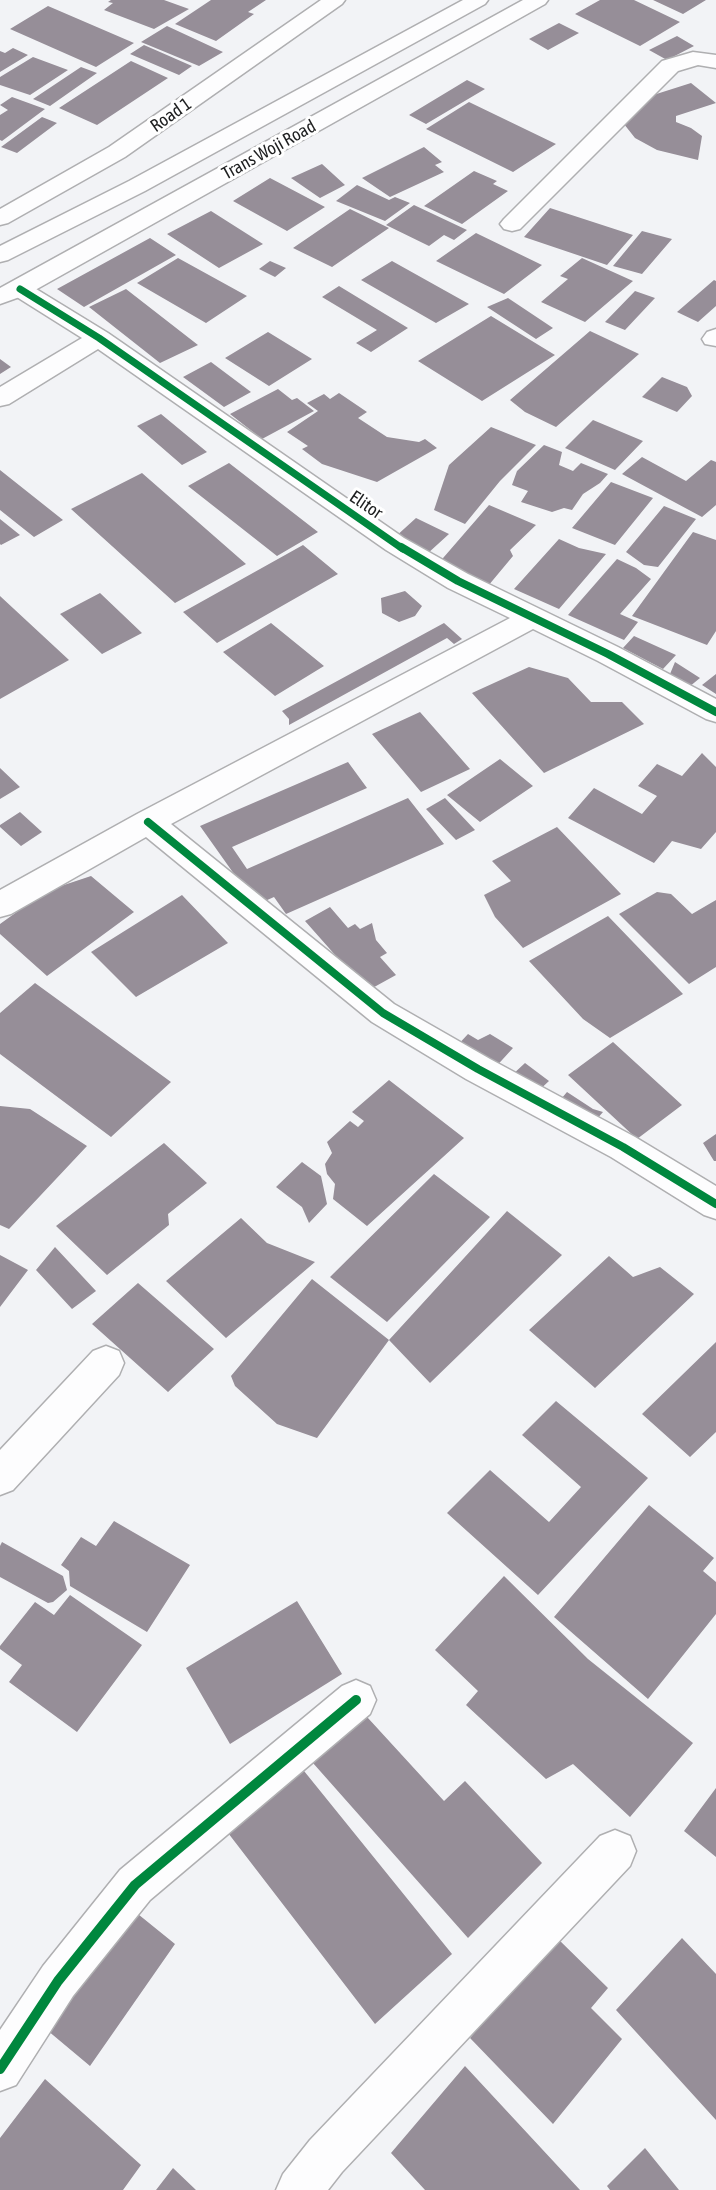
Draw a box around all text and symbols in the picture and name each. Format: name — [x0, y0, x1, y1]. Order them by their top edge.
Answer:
street label: Road 1 — [146, 93, 196, 137]
street label: Trans Woji Road — [218, 115, 320, 185]
street label: Elitor — [345, 486, 387, 524]

